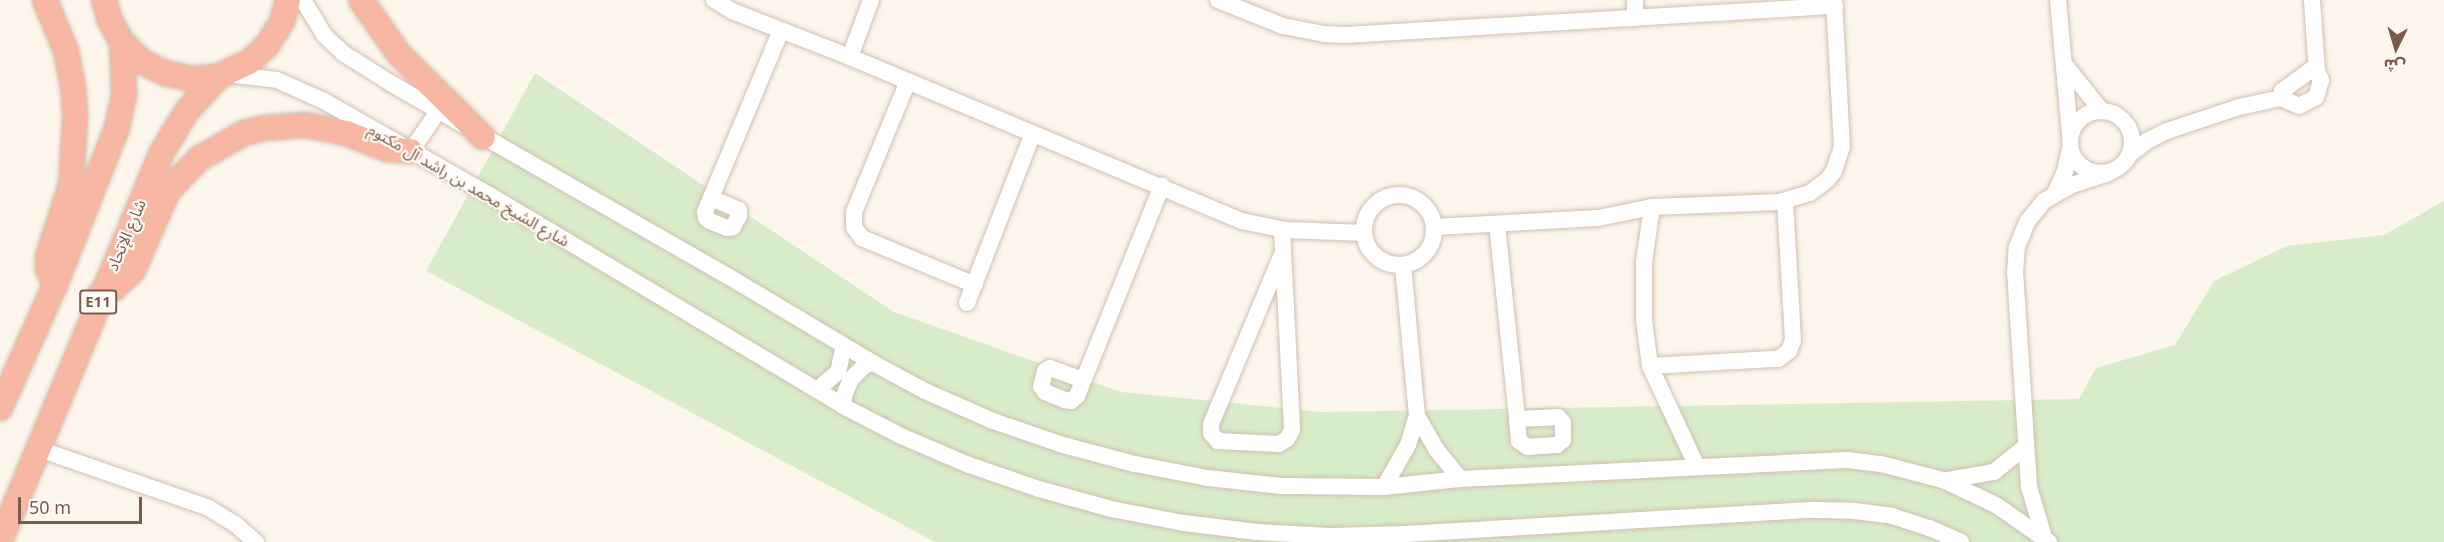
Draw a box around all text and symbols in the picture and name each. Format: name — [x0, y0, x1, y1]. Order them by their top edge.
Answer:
north arrow — [2366, 18, 2426, 78]
text: ش — [2383, 54, 2406, 78]
street label: شارع الشيخ محمد بن راشد آل مكتوم — [365, 119, 573, 251]
street label: شارع الإتحاد — [102, 196, 150, 274]
road number: E11 — [78, 290, 118, 314]
scale bar — [21, 485, 146, 523]
text: 50 m — [29, 495, 71, 519]

